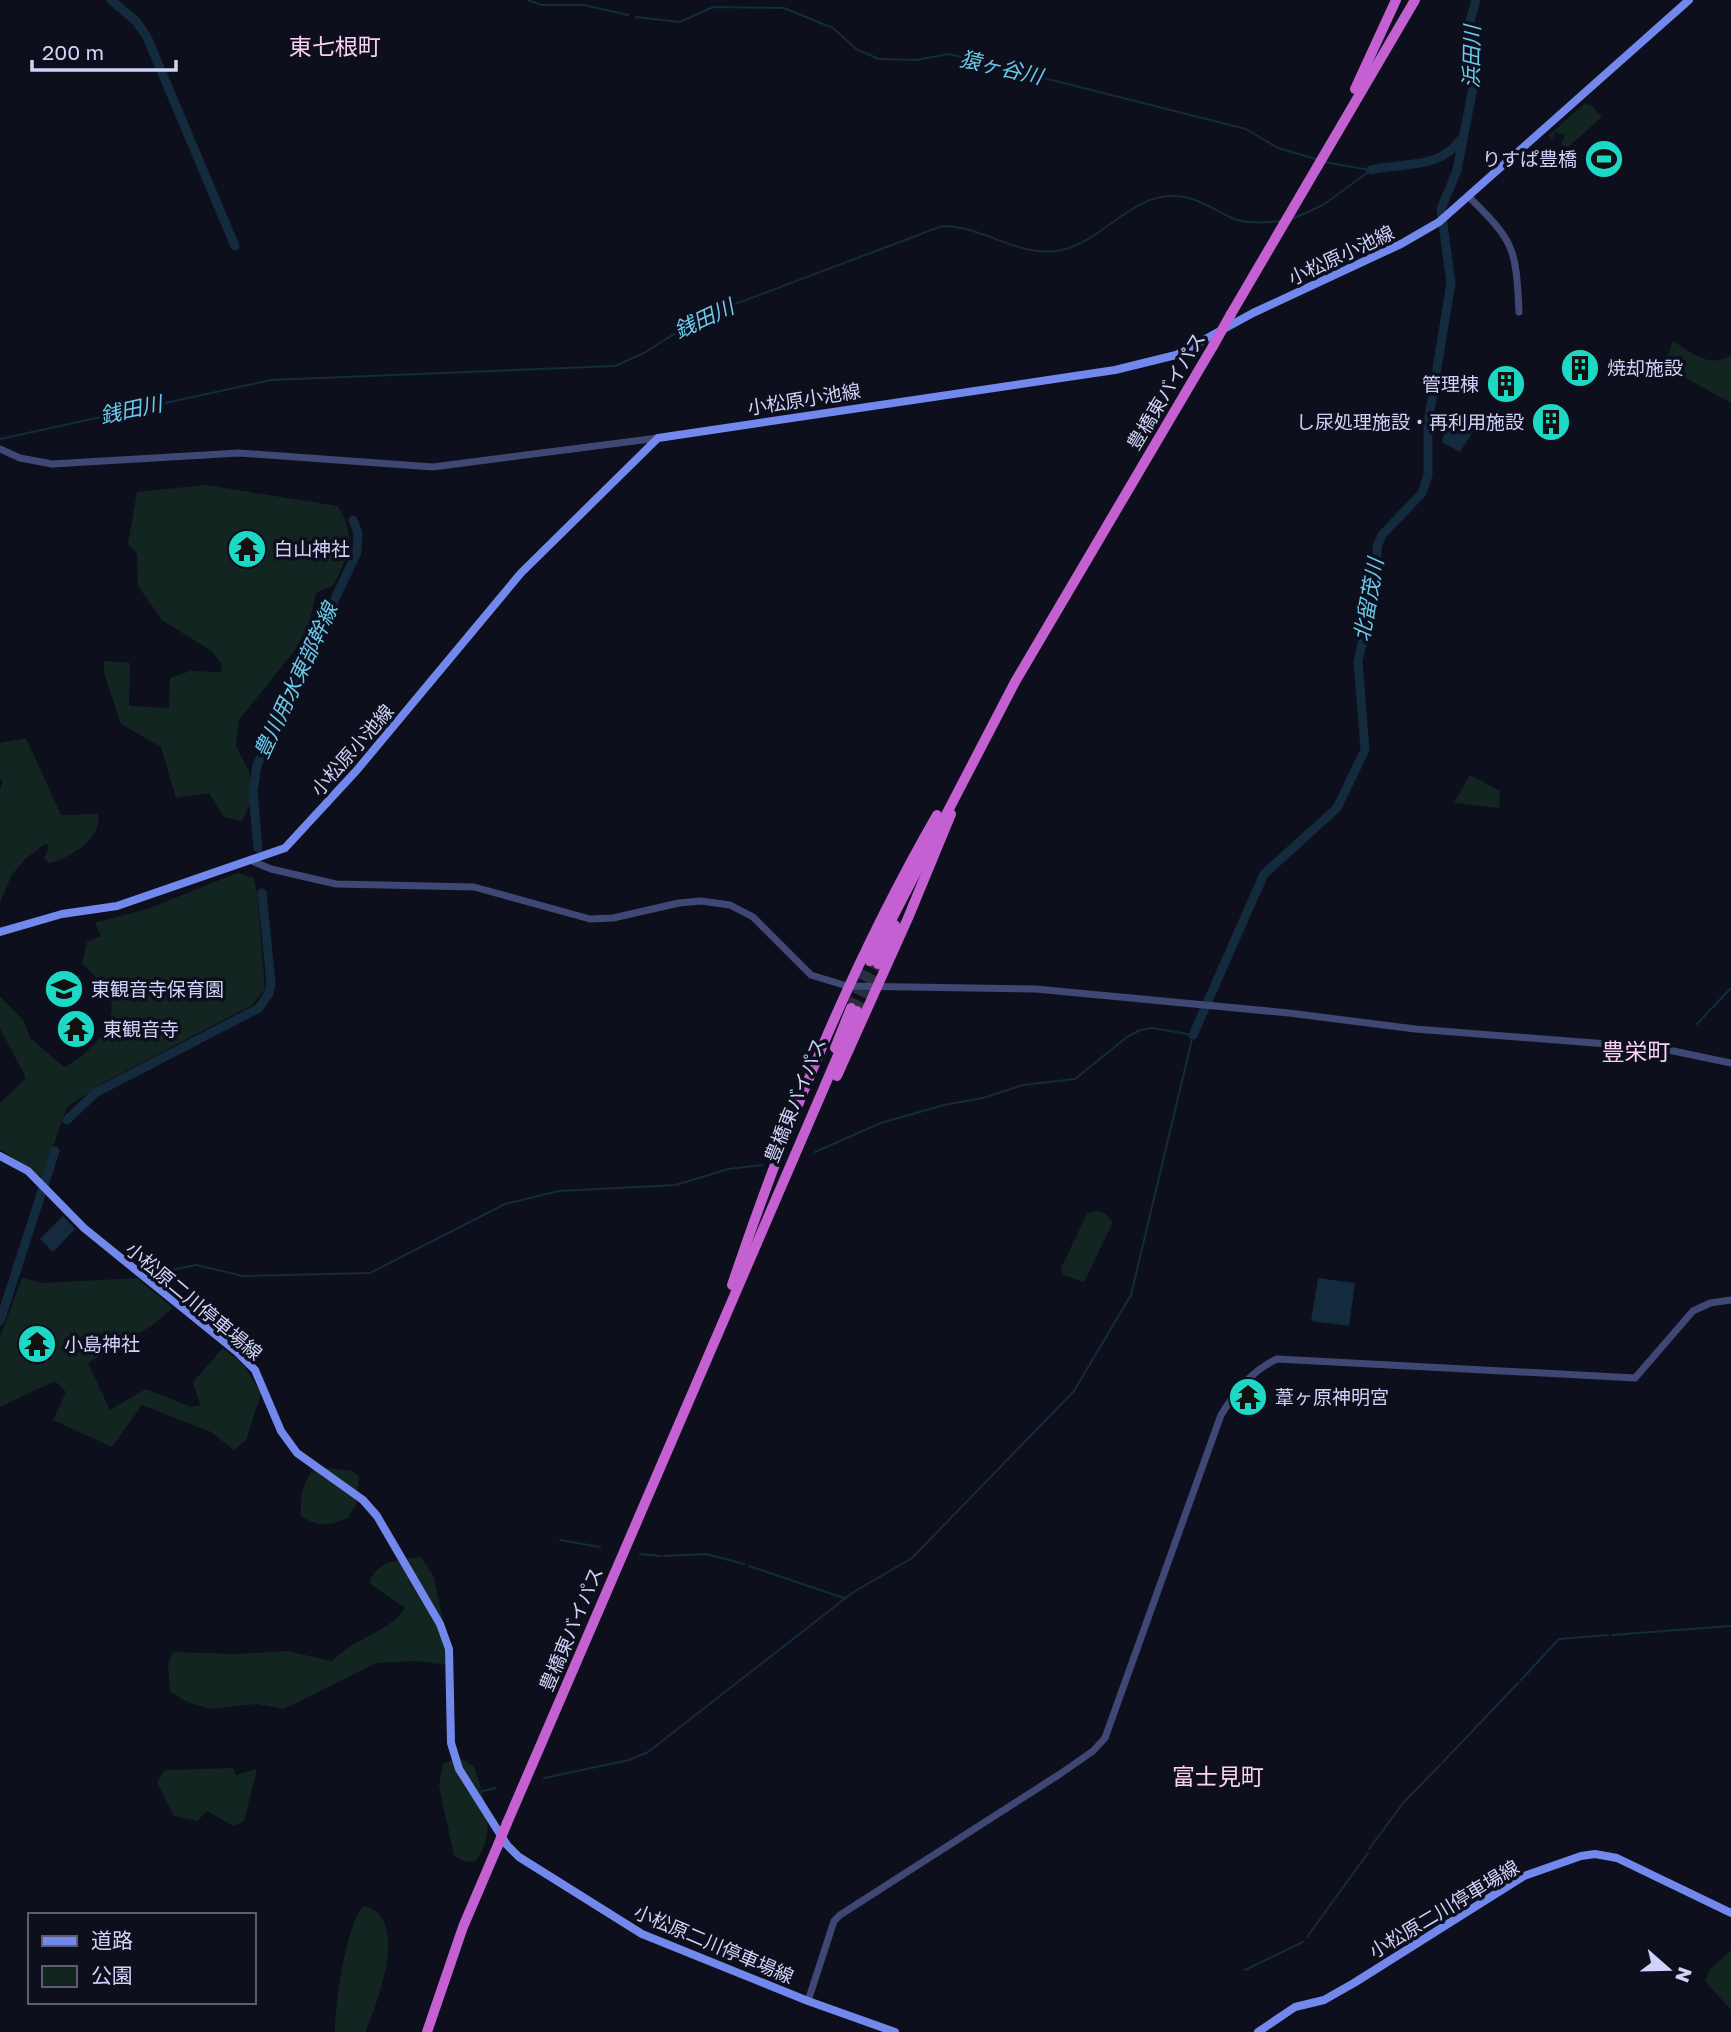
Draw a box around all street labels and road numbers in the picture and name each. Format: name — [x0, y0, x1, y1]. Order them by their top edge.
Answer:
street label: 小松原小池線 — [1284, 220, 1397, 289]
street label: 豊橋東バイパス — [1122, 328, 1210, 454]
street label: 小松原小池線 — [746, 378, 862, 419]
street label: 小松原小池線 — [306, 699, 398, 800]
street label: 豊橋東バイパス — [759, 1034, 830, 1166]
street label: 小松原二川停車場線 — [121, 1237, 267, 1364]
street label: 豊橋東バイパス — [534, 1563, 607, 1694]
street label: 小松原二川停車場線 — [1365, 1855, 1523, 1962]
street label: 小松原二川停車場線 — [631, 1900, 797, 1988]

